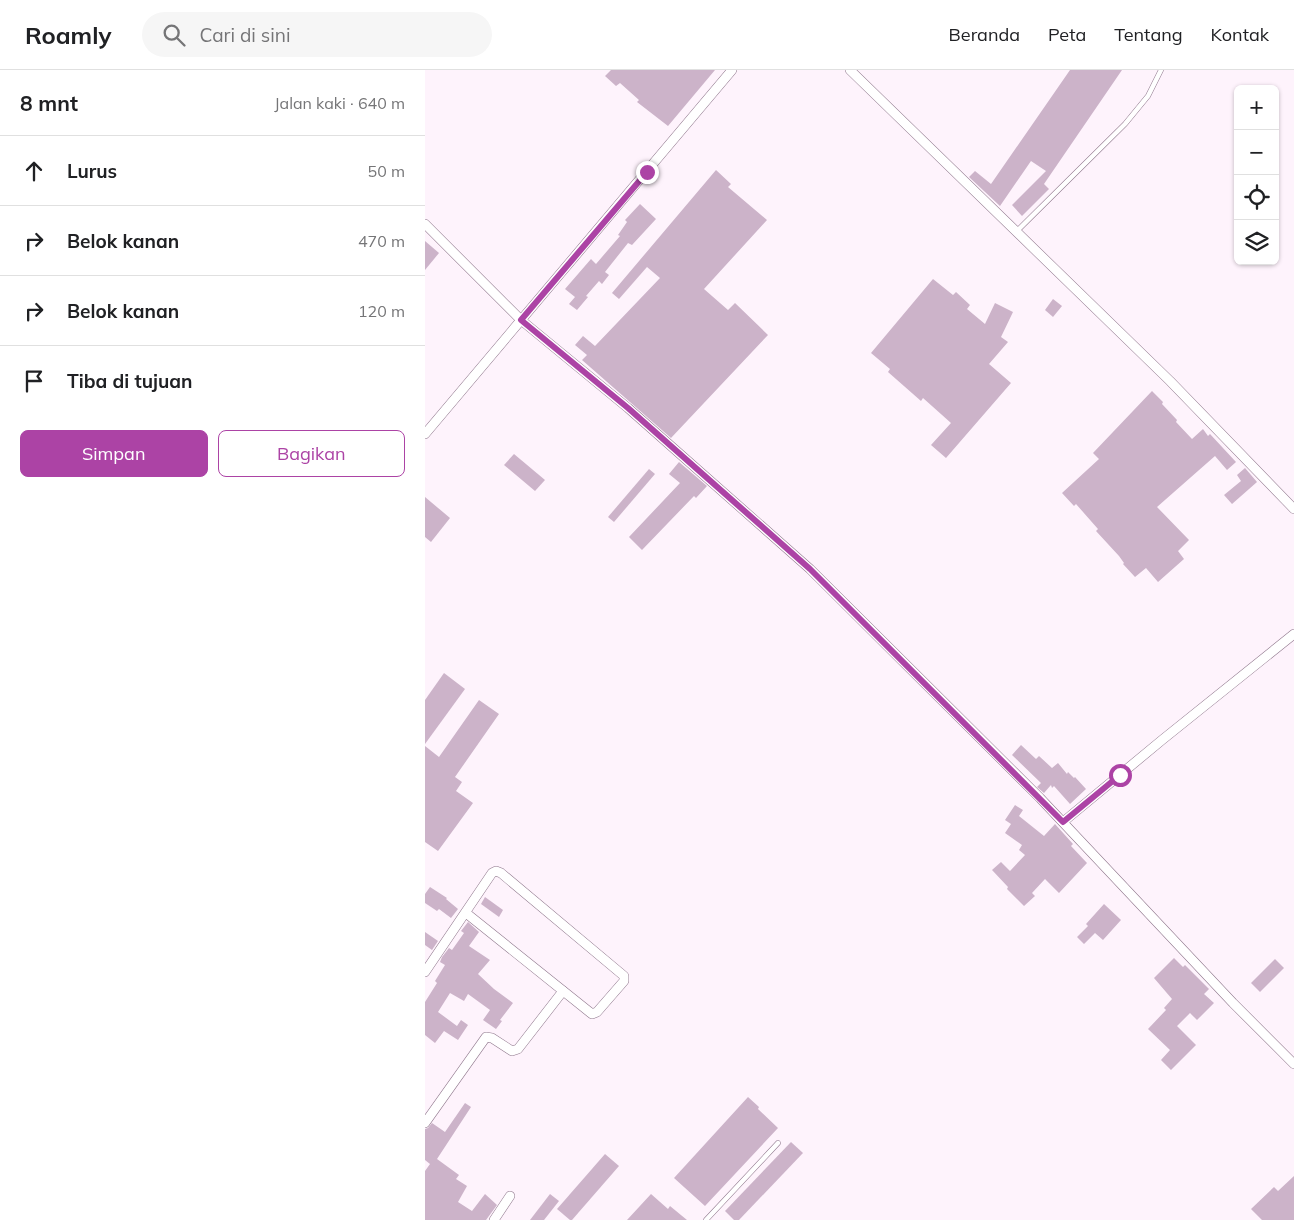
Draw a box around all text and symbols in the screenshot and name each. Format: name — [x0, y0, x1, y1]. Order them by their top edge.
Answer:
search box — [142, 12, 492, 57]
text: Roamly — [25, 20, 112, 50]
icon: search — [160, 21, 188, 49]
text: Cari di sini — [200, 23, 290, 47]
text: Beranda — [949, 23, 1020, 46]
text: Peta — [1048, 23, 1086, 46]
text: Tentang — [1114, 23, 1183, 46]
text: Kontak — [1211, 23, 1269, 46]
map controls — [1234, 85, 1279, 265]
button: + — [1234, 85, 1279, 130]
text: 8 mnt — [20, 90, 78, 116]
text: Jalan kaki · 640 m — [274, 93, 405, 113]
button: − — [1234, 130, 1279, 175]
icon: ahead — [20, 157, 48, 185]
text: Lurus — [67, 159, 117, 183]
text: 50 m — [368, 161, 405, 181]
route end — [636, 161, 659, 184]
button: locate — [1234, 175, 1279, 220]
button: layers — [1234, 220, 1279, 265]
icon: right — [20, 227, 48, 255]
text: Belok kanan — [67, 229, 179, 253]
text: 470 m — [358, 231, 405, 251]
icon: right — [20, 297, 48, 325]
text: Belok kanan — [67, 299, 179, 323]
text: 120 m — [358, 301, 405, 321]
icon: arrive — [20, 367, 48, 395]
text: Tiba di tujuan — [67, 369, 192, 393]
button: Simpan — [20, 430, 208, 477]
button: Bagikan — [218, 430, 405, 477]
route start — [1109, 764, 1132, 787]

